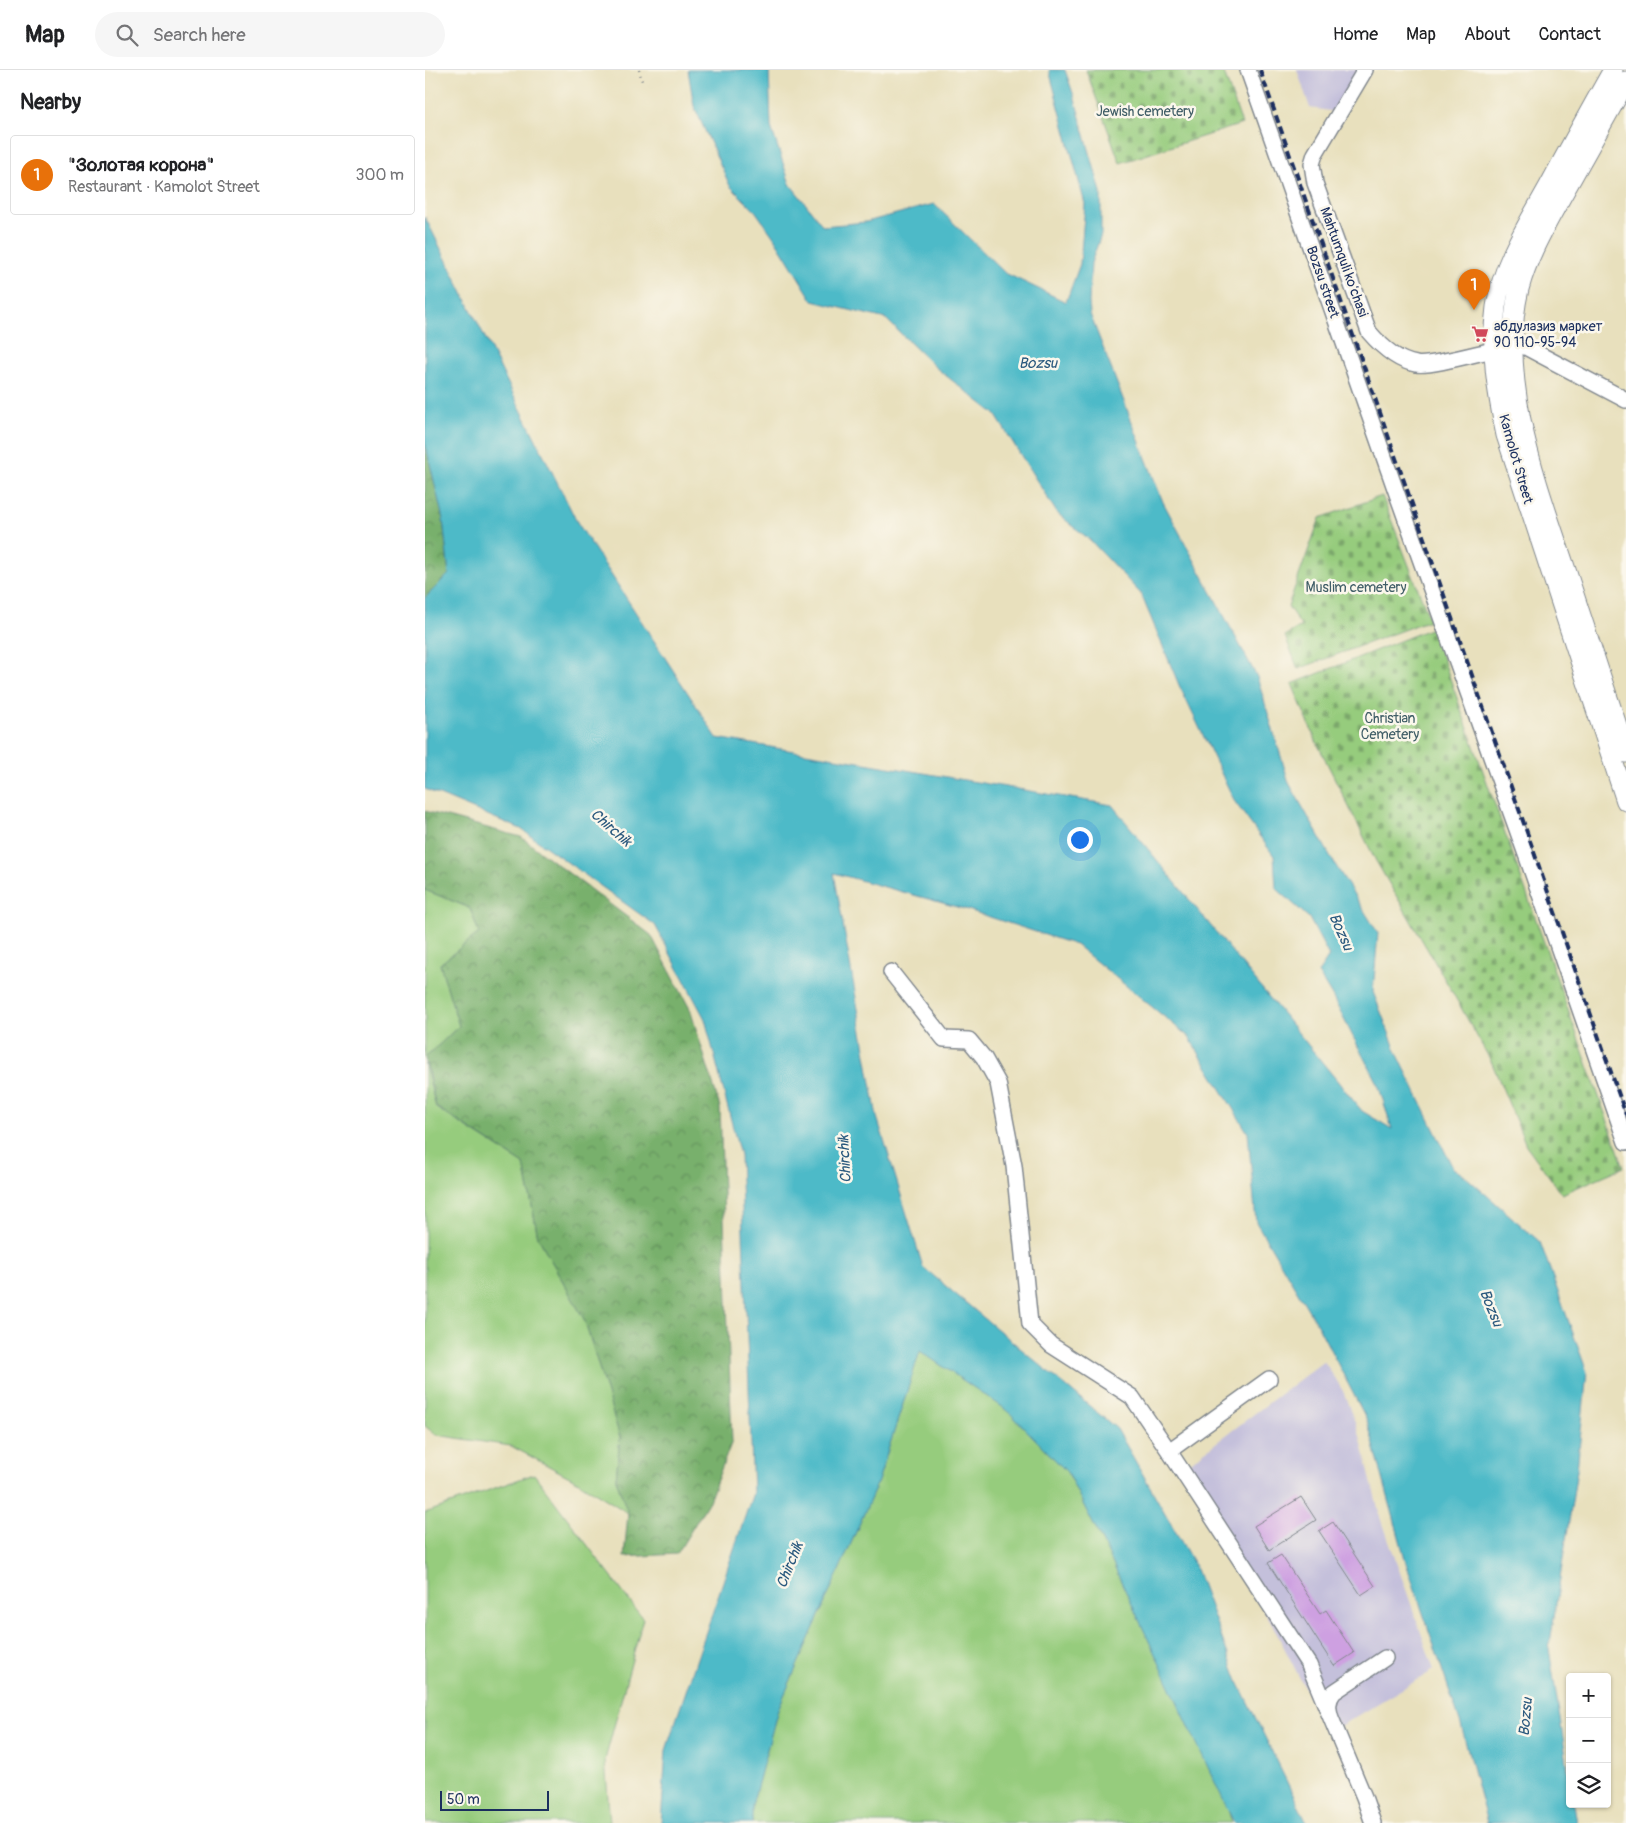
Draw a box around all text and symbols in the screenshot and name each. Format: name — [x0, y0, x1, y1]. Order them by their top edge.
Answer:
search box — [95, 12, 445, 57]
text: Map — [25, 20, 65, 49]
icon: search — [113, 21, 141, 49]
text: Search here — [153, 23, 246, 47]
text: Home — [1333, 23, 1378, 46]
text: Map — [1406, 23, 1436, 46]
text: About — [1464, 23, 1510, 46]
text: Contact — [1538, 23, 1601, 46]
text: Nearby — [20, 89, 81, 116]
park label: Jewish cemetery — [1096, 103, 1194, 120]
text: "Золотая корона" — [68, 153, 214, 177]
text: 1 — [34, 165, 40, 185]
text: 300 m — [356, 165, 404, 185]
text: Restaurant · Kamolot Street — [68, 177, 260, 197]
street label: Mahtumquli ko‘chasi — [1316, 205, 1372, 320]
street label: Bozsu street — [1303, 244, 1343, 320]
pin: 1 — [1458, 269, 1490, 310]
place label: абдулазиз маркет 90 110-95-94 — [1494, 318, 1603, 351]
supermarket icon: абдулазиз маркет 90 110-95-94 — [1470, 324, 1490, 344]
water label: Bozsu — [1019, 354, 1059, 373]
street label: Kamolot Street — [1495, 412, 1537, 506]
park label: Muslim cemetery — [1305, 579, 1407, 596]
park label: Christian Cemetery — [1361, 710, 1419, 743]
water label: Chirchik — [587, 805, 637, 852]
your location — [1067, 827, 1093, 853]
water label: Bozsu — [1325, 911, 1358, 955]
water label: Chirchik — [834, 1133, 856, 1184]
water label: Bozsu — [1475, 1287, 1508, 1331]
water label: Chirchik — [772, 1537, 808, 1591]
map controls — [1566, 1673, 1611, 1808]
button: + — [1566, 1673, 1611, 1718]
water label: Bozsu — [1515, 1696, 1537, 1737]
button: − — [1566, 1718, 1611, 1763]
button: layers — [1566, 1763, 1611, 1808]
scale bar — [440, 1788, 549, 1811]
text: 50 m — [447, 1791, 480, 1808]

